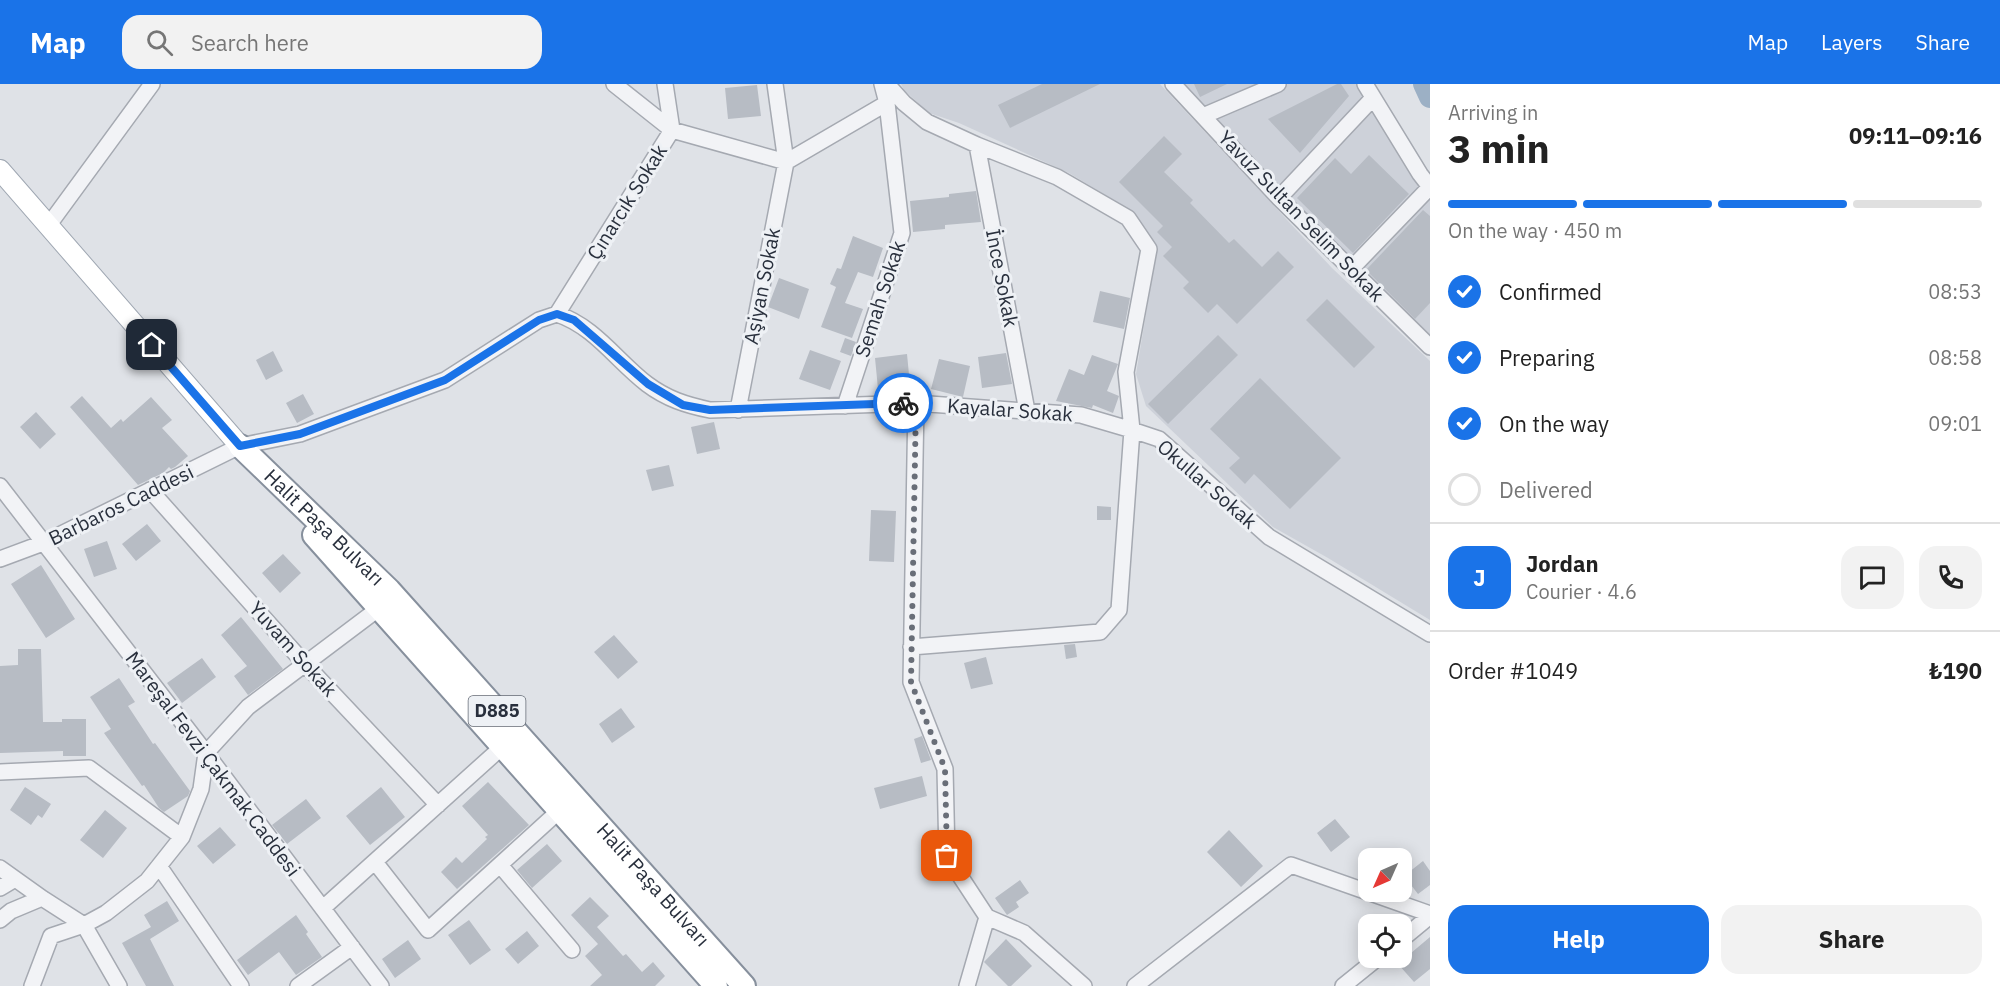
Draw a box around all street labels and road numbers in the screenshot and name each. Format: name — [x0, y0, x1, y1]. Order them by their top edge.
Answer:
street label: Yavuz Sultan Selim Sokak — [1212, 124, 1391, 307]
street label: Çınarcık Sokak — [580, 138, 673, 265]
street label: Aşiyan Sokak — [737, 225, 786, 347]
street label: İnce Sokak — [980, 227, 1025, 330]
street label: Semah Sokak — [848, 237, 911, 361]
street label: Kayalar Sokak — [946, 392, 1074, 427]
street label: Okullar Sokak — [1152, 433, 1263, 535]
street label: Barbaros Caddesi — [44, 458, 198, 551]
street label: Halit Paşa Bulvarı — [259, 463, 390, 591]
street label: Yuvam Sokak — [243, 595, 344, 702]
street label: Mareşal Fevzi Çakmak Caddesi — [120, 646, 307, 882]
road number: D885 — [468, 696, 526, 726]
street label: Halit Paşa Bulvarı — [591, 817, 716, 952]

